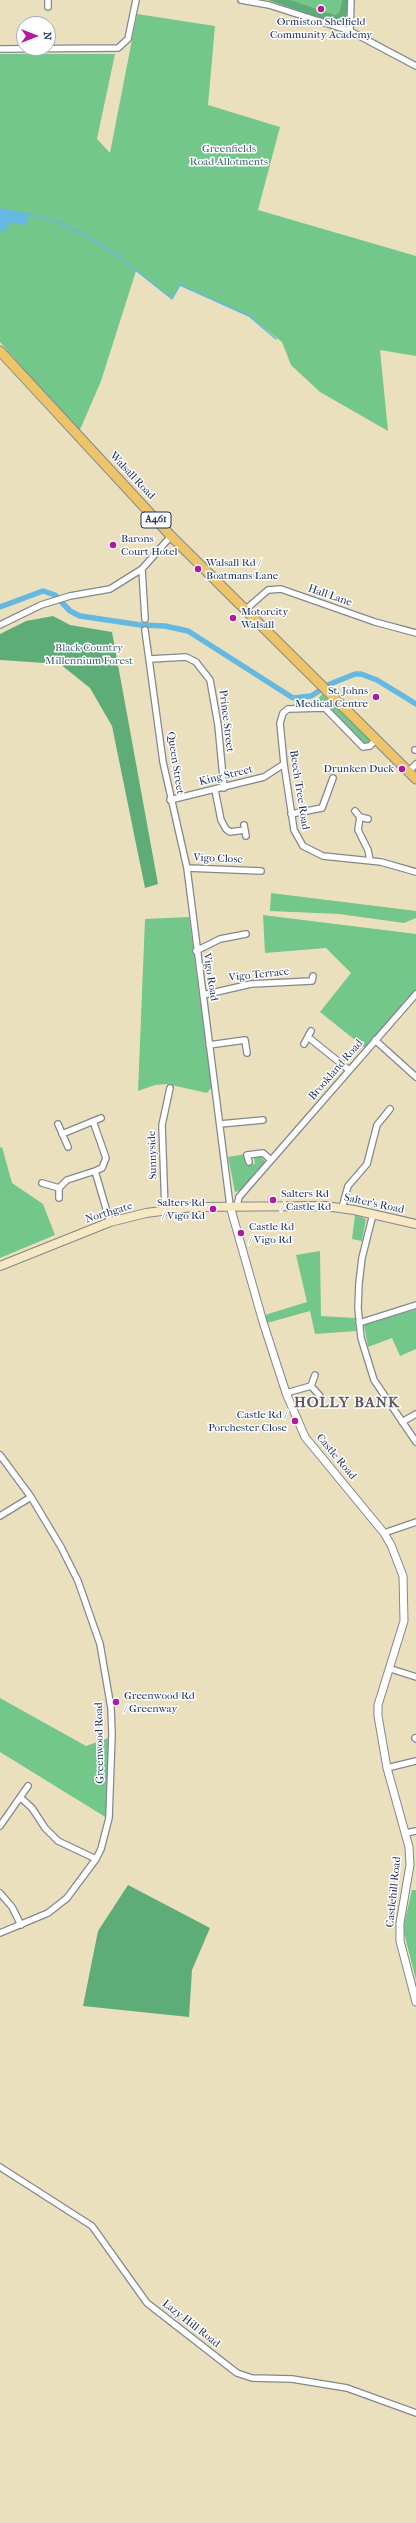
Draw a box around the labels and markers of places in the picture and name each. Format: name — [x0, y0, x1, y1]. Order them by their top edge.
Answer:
marker: Ormiston Shelfield Community Academy — [316, 4, 326, 14]
place label: Ormiston Shelfield Community Academy — [270, 15, 372, 41]
place label: Barons Court Hotel — [121, 532, 178, 558]
marker: Barons Court Hotel — [108, 540, 118, 550]
place label: Walsall Rd / Boatmans Lane — [206, 556, 278, 582]
marker: Walsall Rd / Boatmans Lane — [193, 564, 203, 574]
place label: Motorcity Walsall — [241, 605, 288, 631]
marker: Motorcity Walsall — [228, 613, 238, 623]
place label: St. Johns Medical Centre — [295, 684, 368, 710]
marker: St. Johns Medical Centre — [371, 692, 381, 702]
place label: Drunken Duck — [324, 762, 394, 776]
marker: Drunken Duck — [397, 764, 407, 774]
place label: Salters Rd / Castle Rd — [281, 1187, 331, 1213]
marker: Salters Rd / Castle Rd — [268, 1195, 278, 1205]
place label: Salters Rd / Vigo Rd — [157, 1196, 205, 1222]
marker: Salters Rd / Vigo Rd — [208, 1204, 218, 1214]
place label: Castle Rd / Vigo Rd — [249, 1220, 294, 1246]
marker: Castle Rd / Vigo Rd — [236, 1228, 246, 1238]
place label: Castle Rd / Porchester Close — [208, 1408, 287, 1434]
marker: Castle Rd / Porchester Close — [290, 1416, 300, 1426]
place label: Greenwood Rd / Greenway — [124, 1689, 195, 1715]
marker: Greenwood Rd / Greenway — [111, 1697, 121, 1707]

